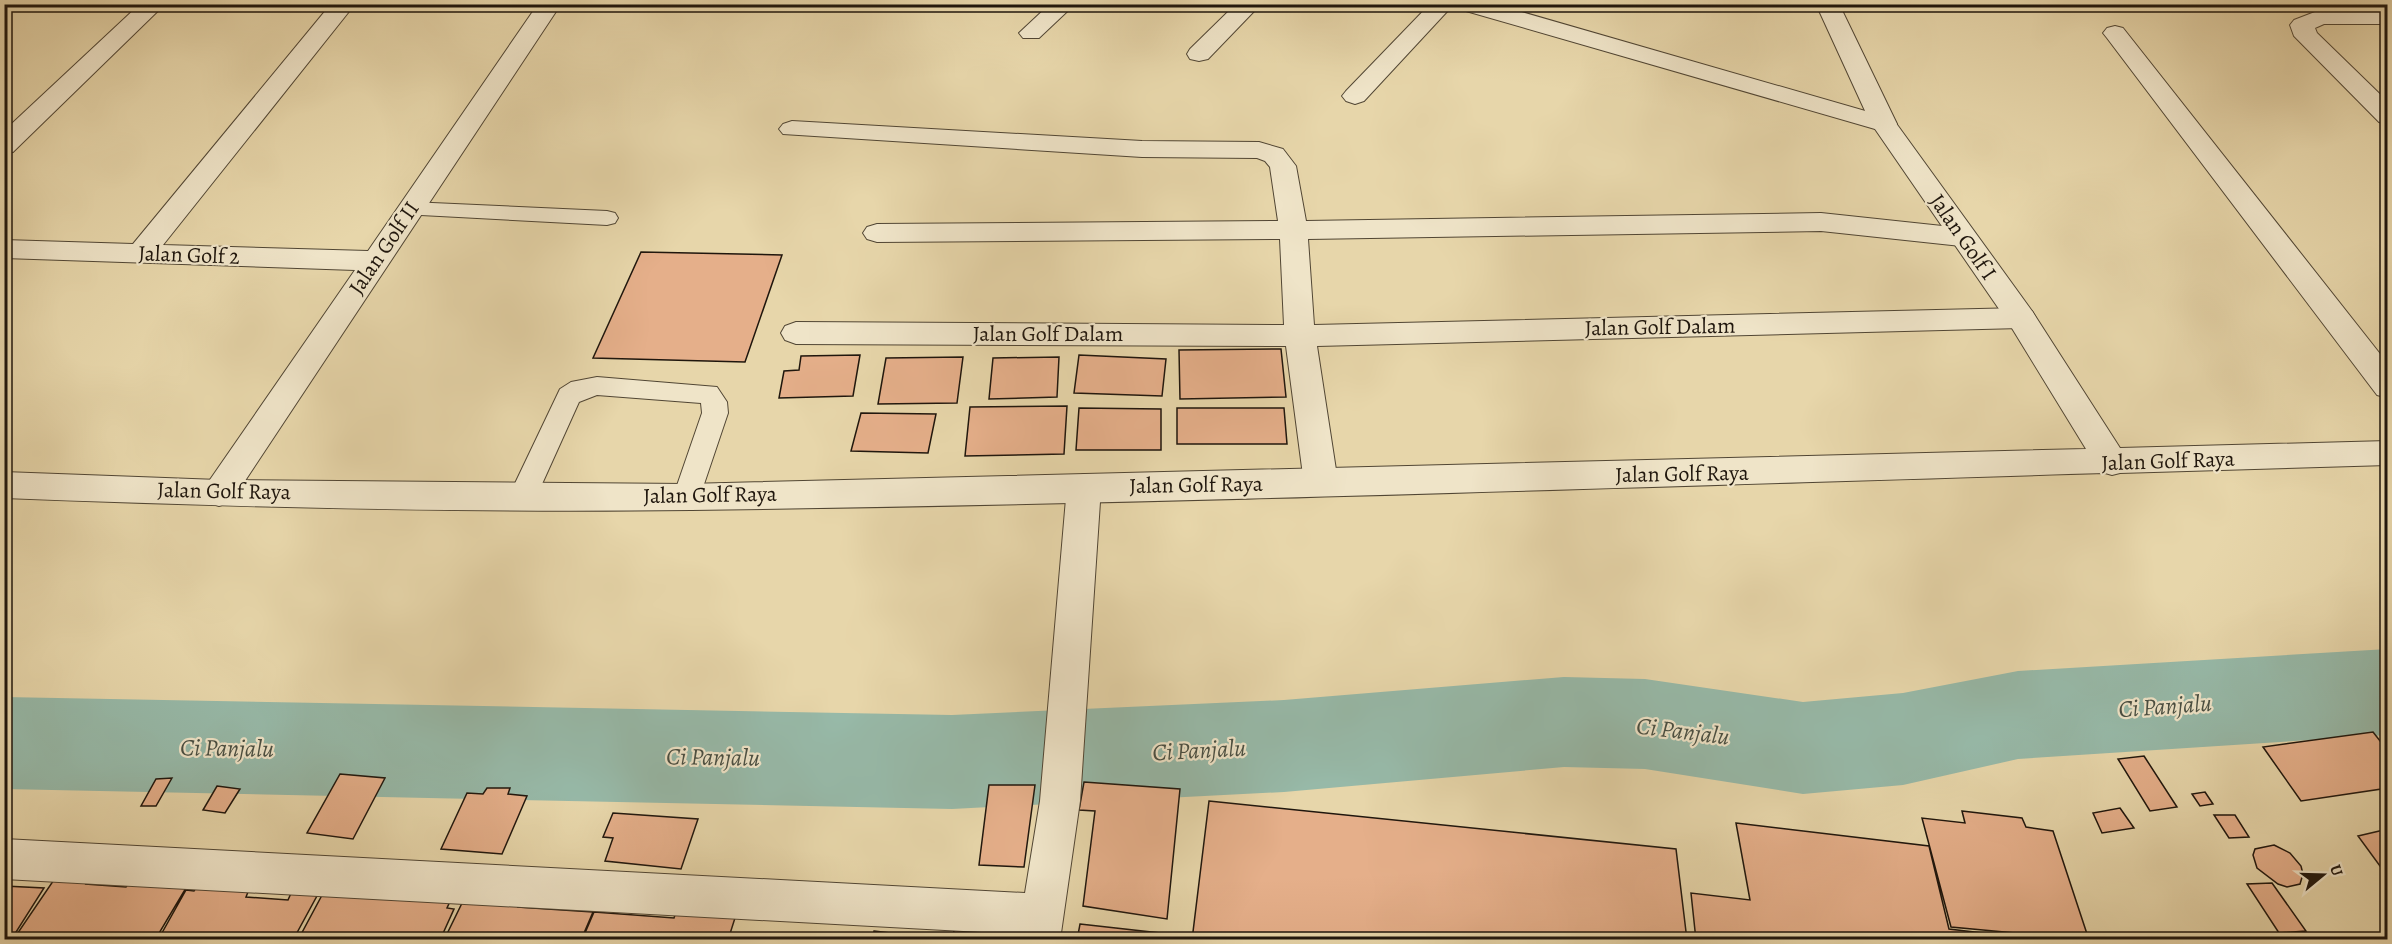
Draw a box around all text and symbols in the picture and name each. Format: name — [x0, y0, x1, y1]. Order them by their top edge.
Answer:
street label: Jalan Golf I — [1922, 188, 2004, 286]
street label: Jalan Golf II — [342, 195, 426, 301]
street label: Jalan Golf 2 — [138, 238, 240, 272]
street label: Jalan Golf Dalam — [1584, 311, 1736, 343]
street label: Jalan Golf Dalam — [973, 319, 1123, 349]
street label: Jalan Golf Raya — [2101, 444, 2236, 478]
street label: Jalan Golf Raya — [1615, 458, 1750, 490]
street label: Jalan Golf Raya — [1129, 469, 1264, 501]
street label: Jalan Golf Raya — [157, 475, 292, 507]
street label: Jalan Golf Raya — [643, 479, 778, 511]
water label: Ci Panjalu — [2117, 687, 2213, 725]
water label: Ci Panjalu — [1635, 709, 1732, 753]
water label: Ci Panjalu — [180, 731, 274, 765]
water label: Ci Panjalu — [1151, 732, 1247, 768]
water label: Ci Panjalu — [666, 740, 760, 774]
north arrow — [2293, 845, 2353, 905]
text: U — [2324, 862, 2349, 879]

